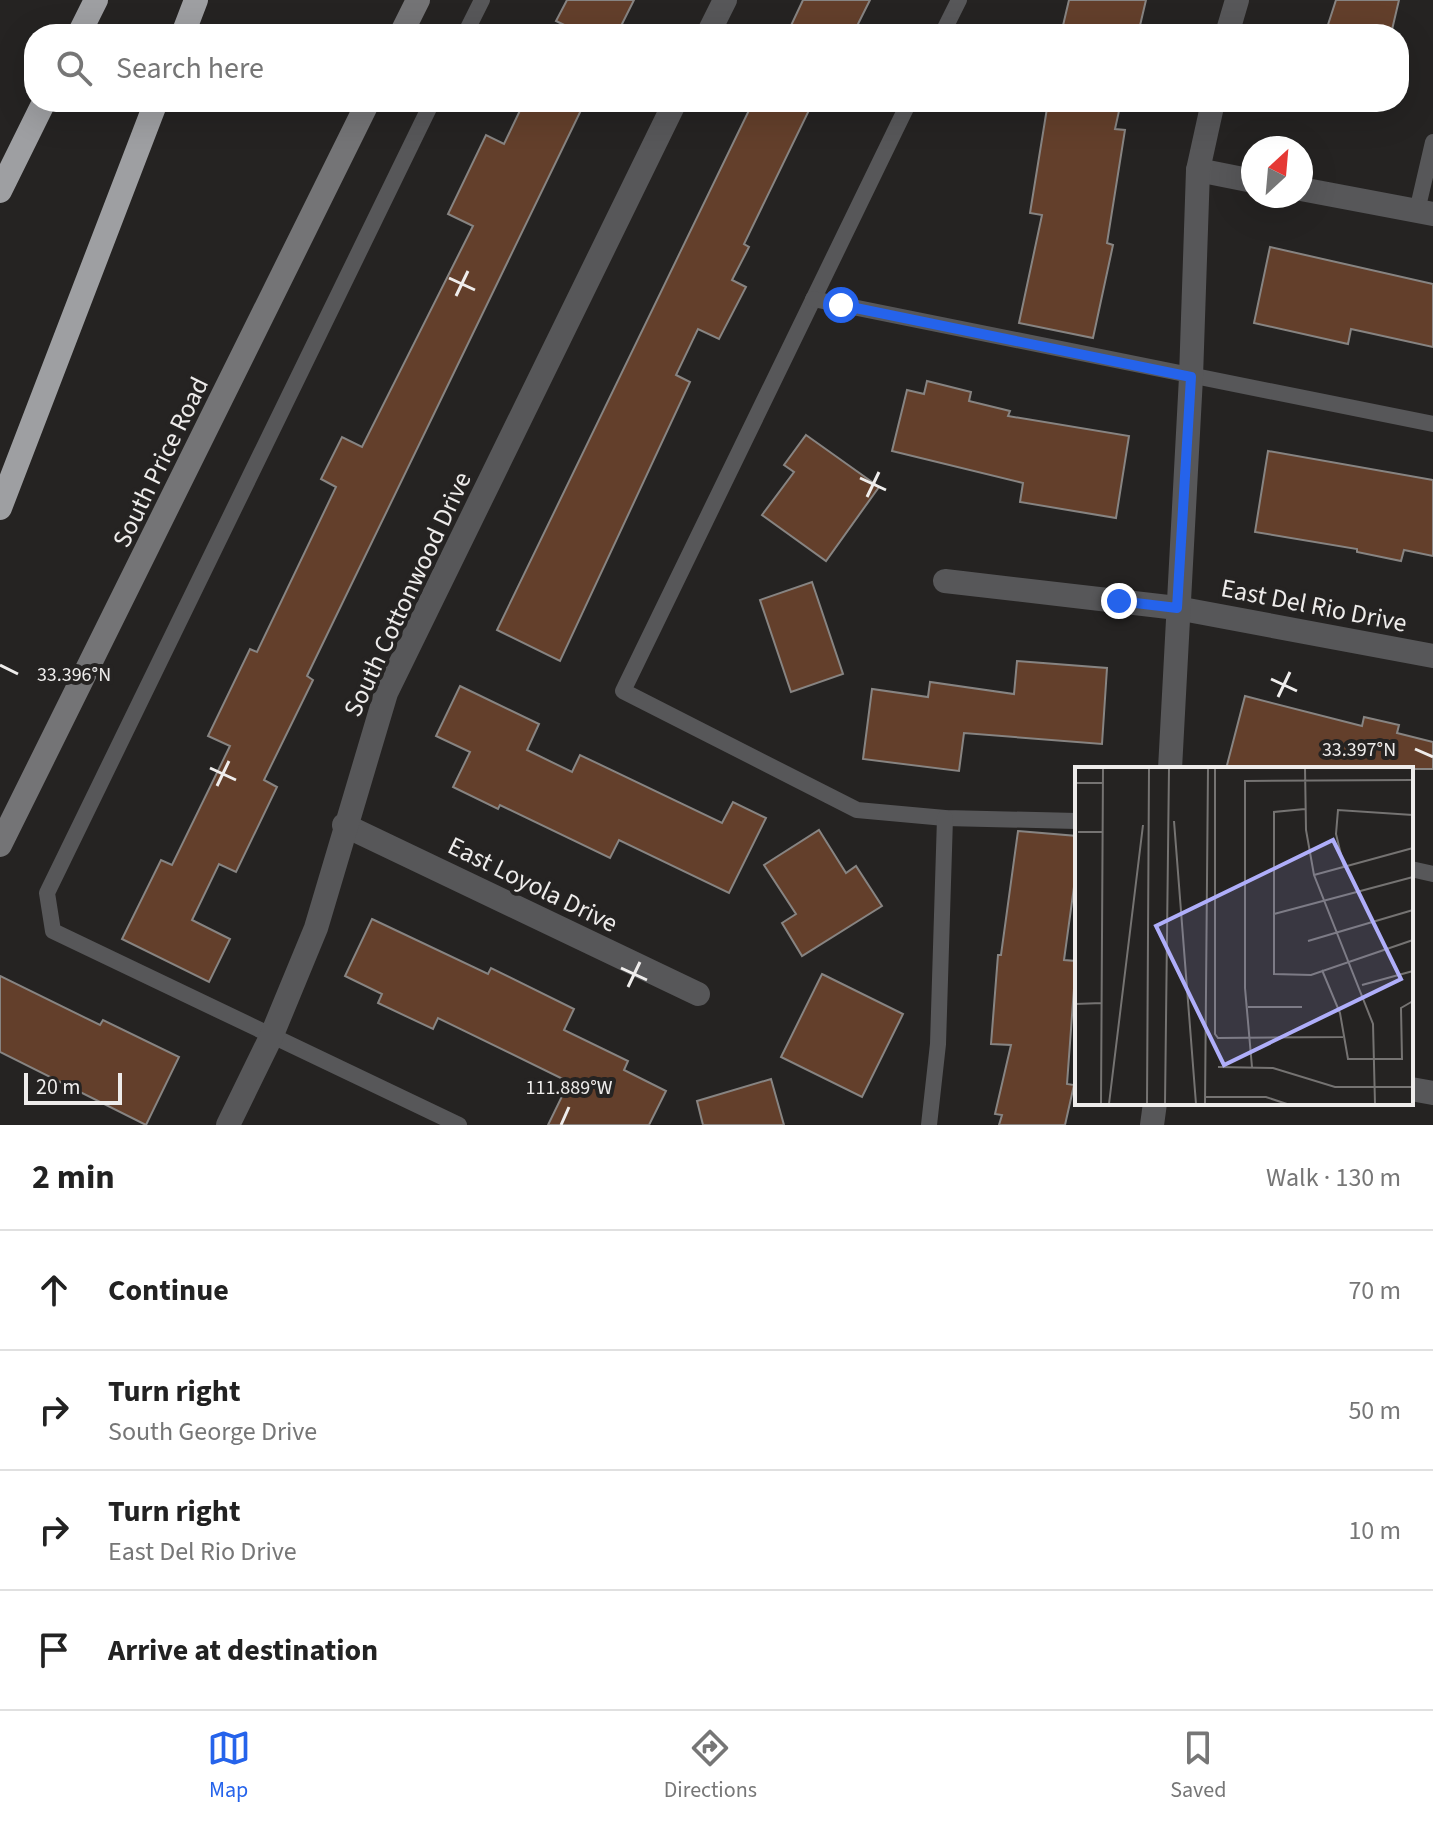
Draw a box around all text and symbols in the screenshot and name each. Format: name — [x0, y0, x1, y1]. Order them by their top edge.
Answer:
search box — [24, 24, 1409, 112]
icon: search — [52, 46, 96, 90]
text: Search here — [116, 47, 264, 90]
north arrow — [1241, 136, 1313, 208]
route start — [823, 287, 859, 323]
street label: South Price Road — [103, 371, 218, 554]
street label: South Cottonwood Drive — [334, 466, 481, 723]
street label: East Del Rio Drive — [1218, 569, 1410, 642]
route end — [1101, 583, 1137, 619]
text: 33.396°N — [37, 661, 111, 689]
text: 33.397°N — [1322, 736, 1396, 764]
inset map — [1075, 767, 1413, 1105]
street label: East Loyola Drive — [442, 827, 624, 942]
scale bar — [24, 1069, 122, 1105]
text: 20 m — [36, 1071, 81, 1103]
text: 111.889°W — [526, 1074, 613, 1102]
text: 2 min — [32, 1153, 115, 1202]
text: Walk · 130 m — [1266, 1159, 1401, 1196]
icon: ahead — [32, 1268, 76, 1312]
text: Continue — [108, 1269, 229, 1312]
text: 70 m — [1348, 1272, 1401, 1309]
text: Turn right — [108, 1370, 240, 1413]
icon: right — [32, 1388, 76, 1432]
text: 50 m — [1348, 1392, 1401, 1429]
text: South George Drive — [108, 1413, 317, 1450]
text: Turn right — [108, 1490, 240, 1533]
icon: right — [32, 1508, 76, 1552]
text: 10 m — [1348, 1512, 1401, 1549]
text: East Del Rio Drive — [108, 1533, 297, 1570]
icon: arrive — [32, 1628, 76, 1672]
text: Arrive at destination — [108, 1629, 378, 1672]
tab: Map — [207, 1726, 251, 1806]
tab: Directions — [664, 1726, 757, 1806]
tab: Saved — [1170, 1726, 1226, 1806]

